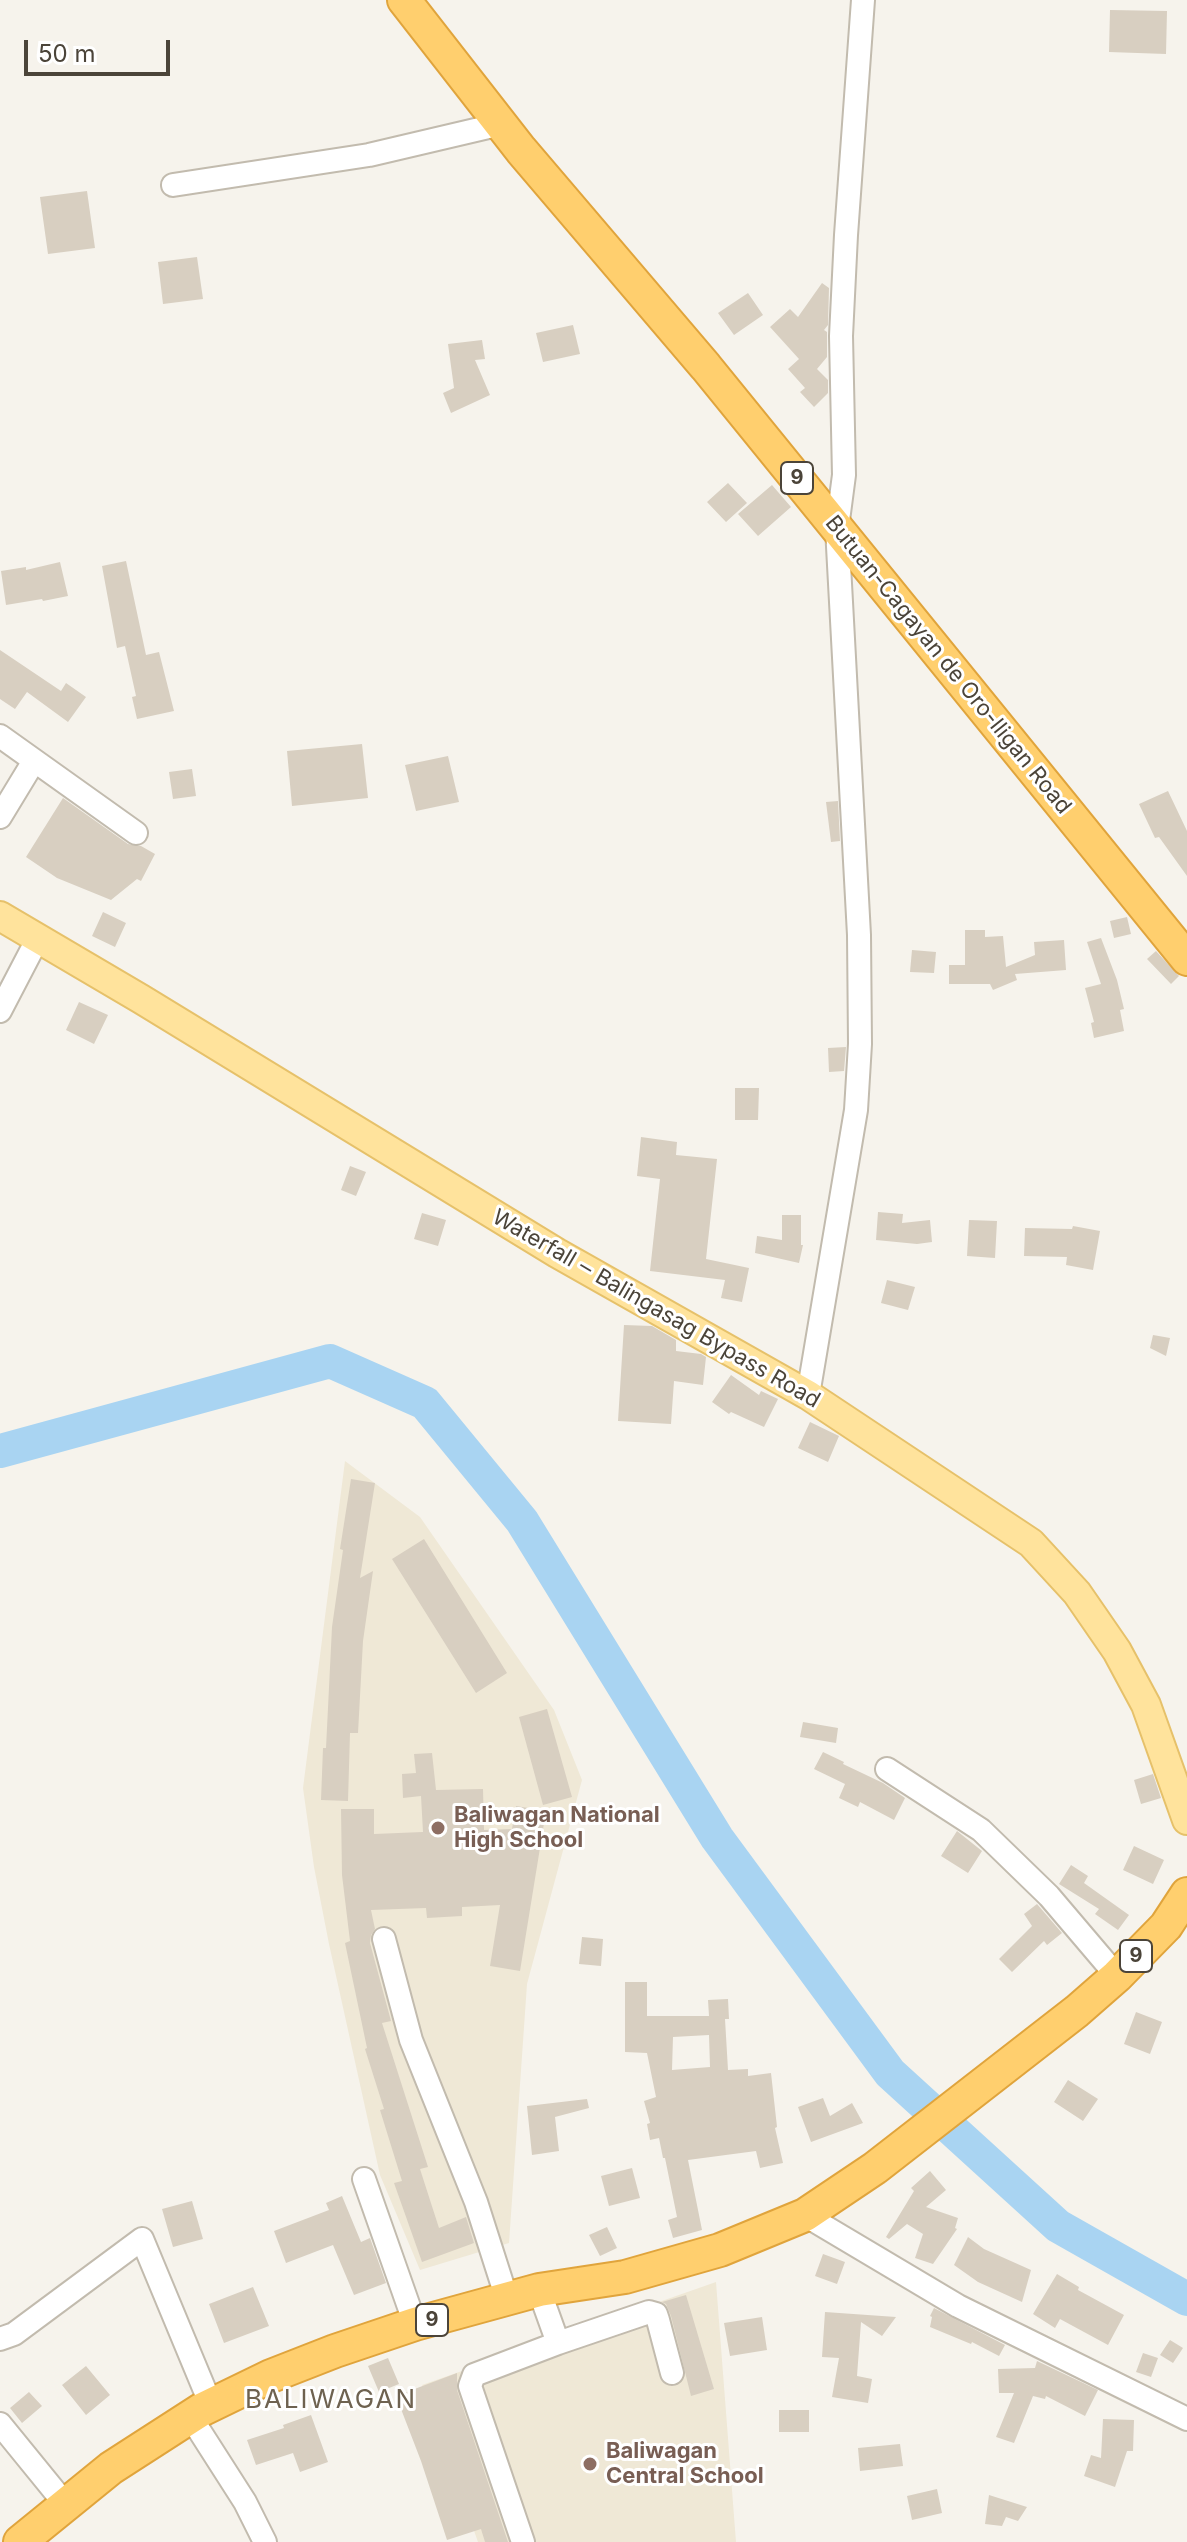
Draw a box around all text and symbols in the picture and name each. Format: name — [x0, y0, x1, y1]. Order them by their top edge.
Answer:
scale bar — [28, 24, 174, 74]
text: 50 m — [38, 39, 96, 68]
road number: 9 — [781, 462, 813, 494]
street label: Butuan-Cagayan de Oro-Iligan Road — [819, 511, 1077, 819]
street label: Waterfall ‒ Balingasag Bypass Road — [487, 1204, 825, 1414]
place label: Baliwagan National High School — [454, 1802, 660, 1854]
marker: Baliwagan National High School — [429, 1819, 447, 1837]
road number: 9 — [1120, 1940, 1152, 1972]
road number: 9 — [416, 2304, 448, 2336]
district label: BALIWAGAN — [245, 2384, 417, 2416]
place label: Baliwagan Central School — [606, 2438, 764, 2490]
marker: Baliwagan Central School — [581, 2455, 599, 2473]

